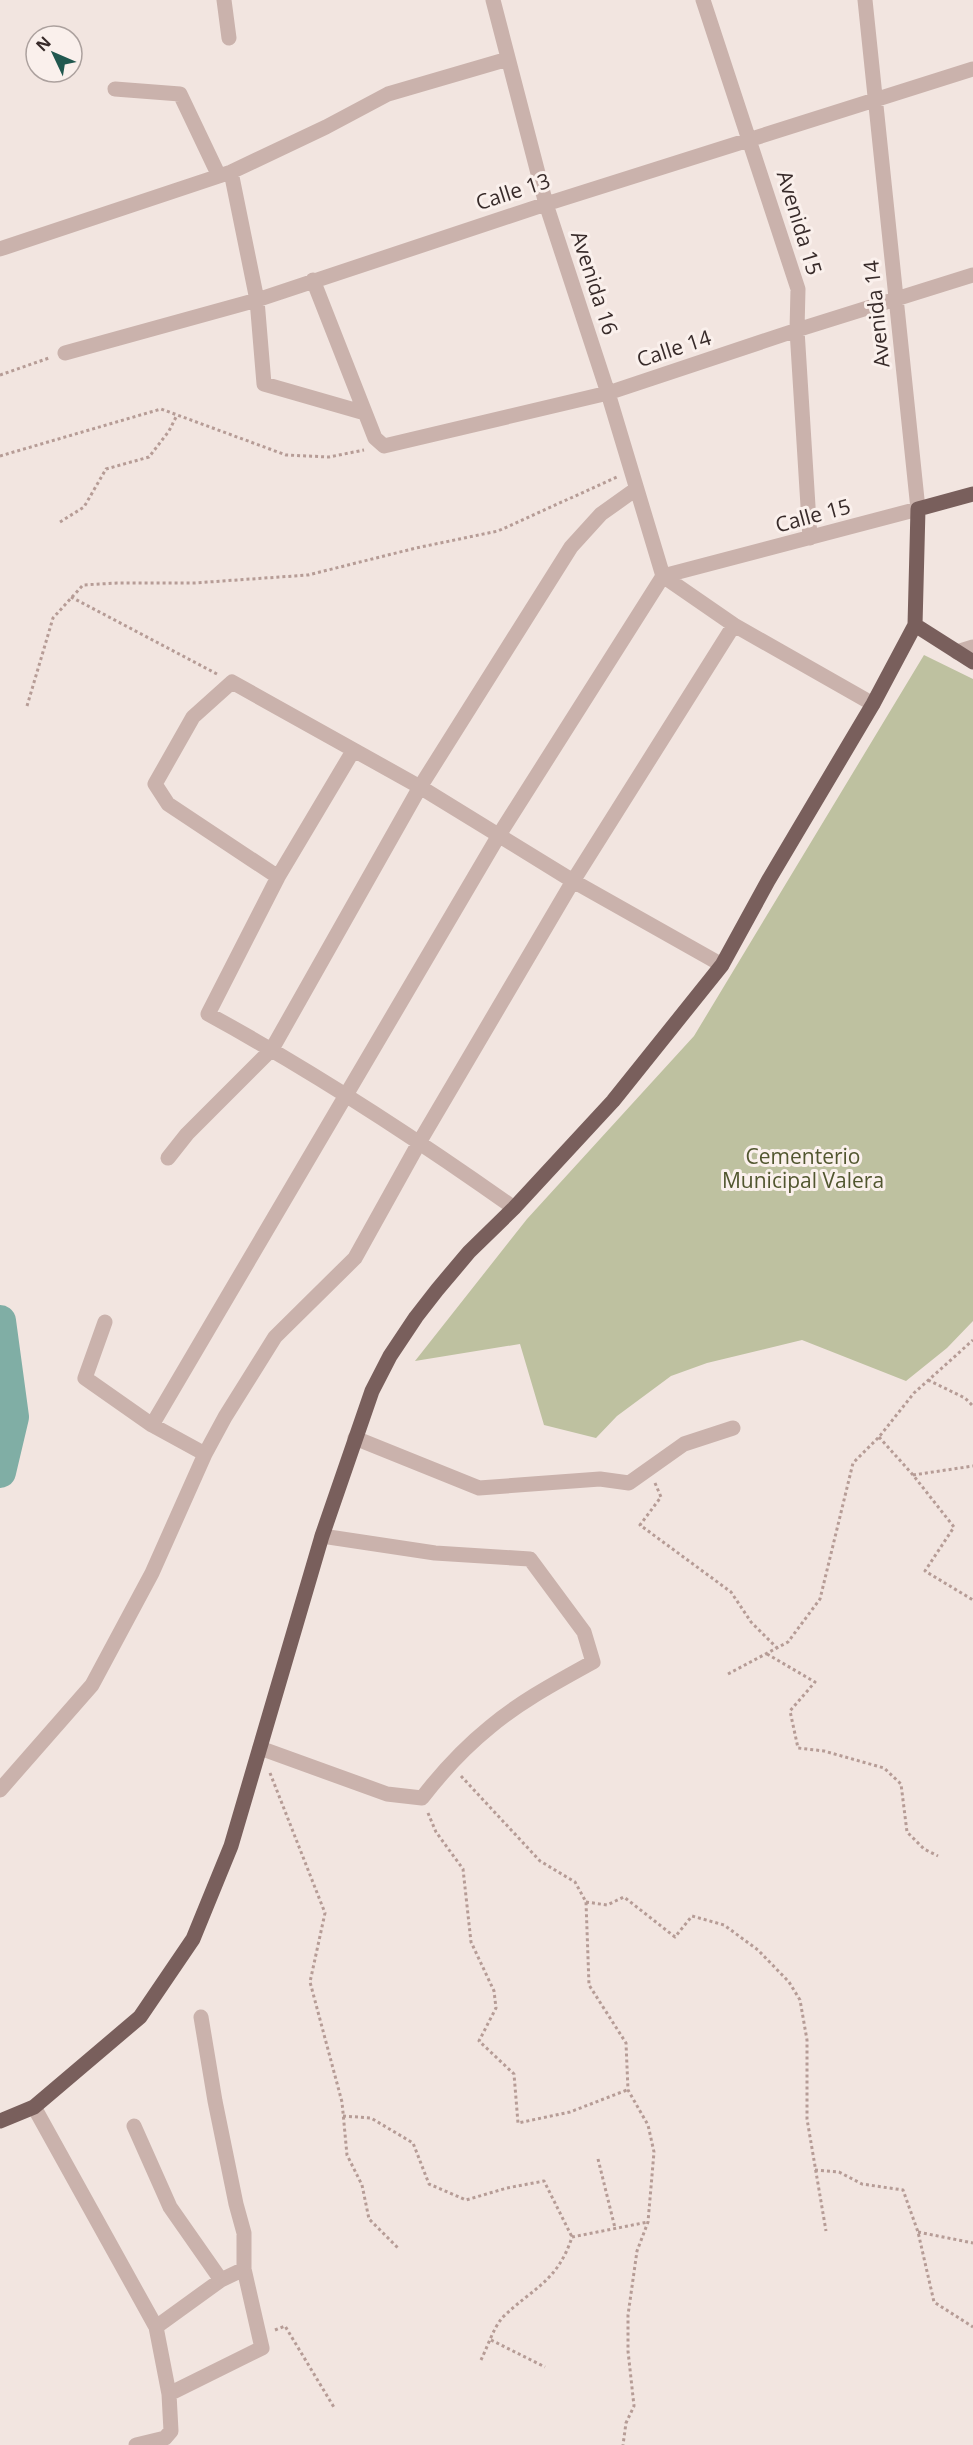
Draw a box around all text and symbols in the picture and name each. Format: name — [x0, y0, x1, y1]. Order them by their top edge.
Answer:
north arrow — [24, 24, 84, 84]
text: N — [31, 31, 56, 56]
street label: Calle 13 — [472, 166, 554, 216]
street label: Avenida 15 — [771, 167, 829, 278]
street label: Avenida 16 — [565, 227, 625, 338]
street label: Avenida 14 — [856, 259, 896, 369]
street label: Calle 14 — [633, 323, 715, 373]
street label: Calle 15 — [772, 492, 853, 538]
park label: Cementerio Municipal Valera — [722, 1142, 884, 1194]

